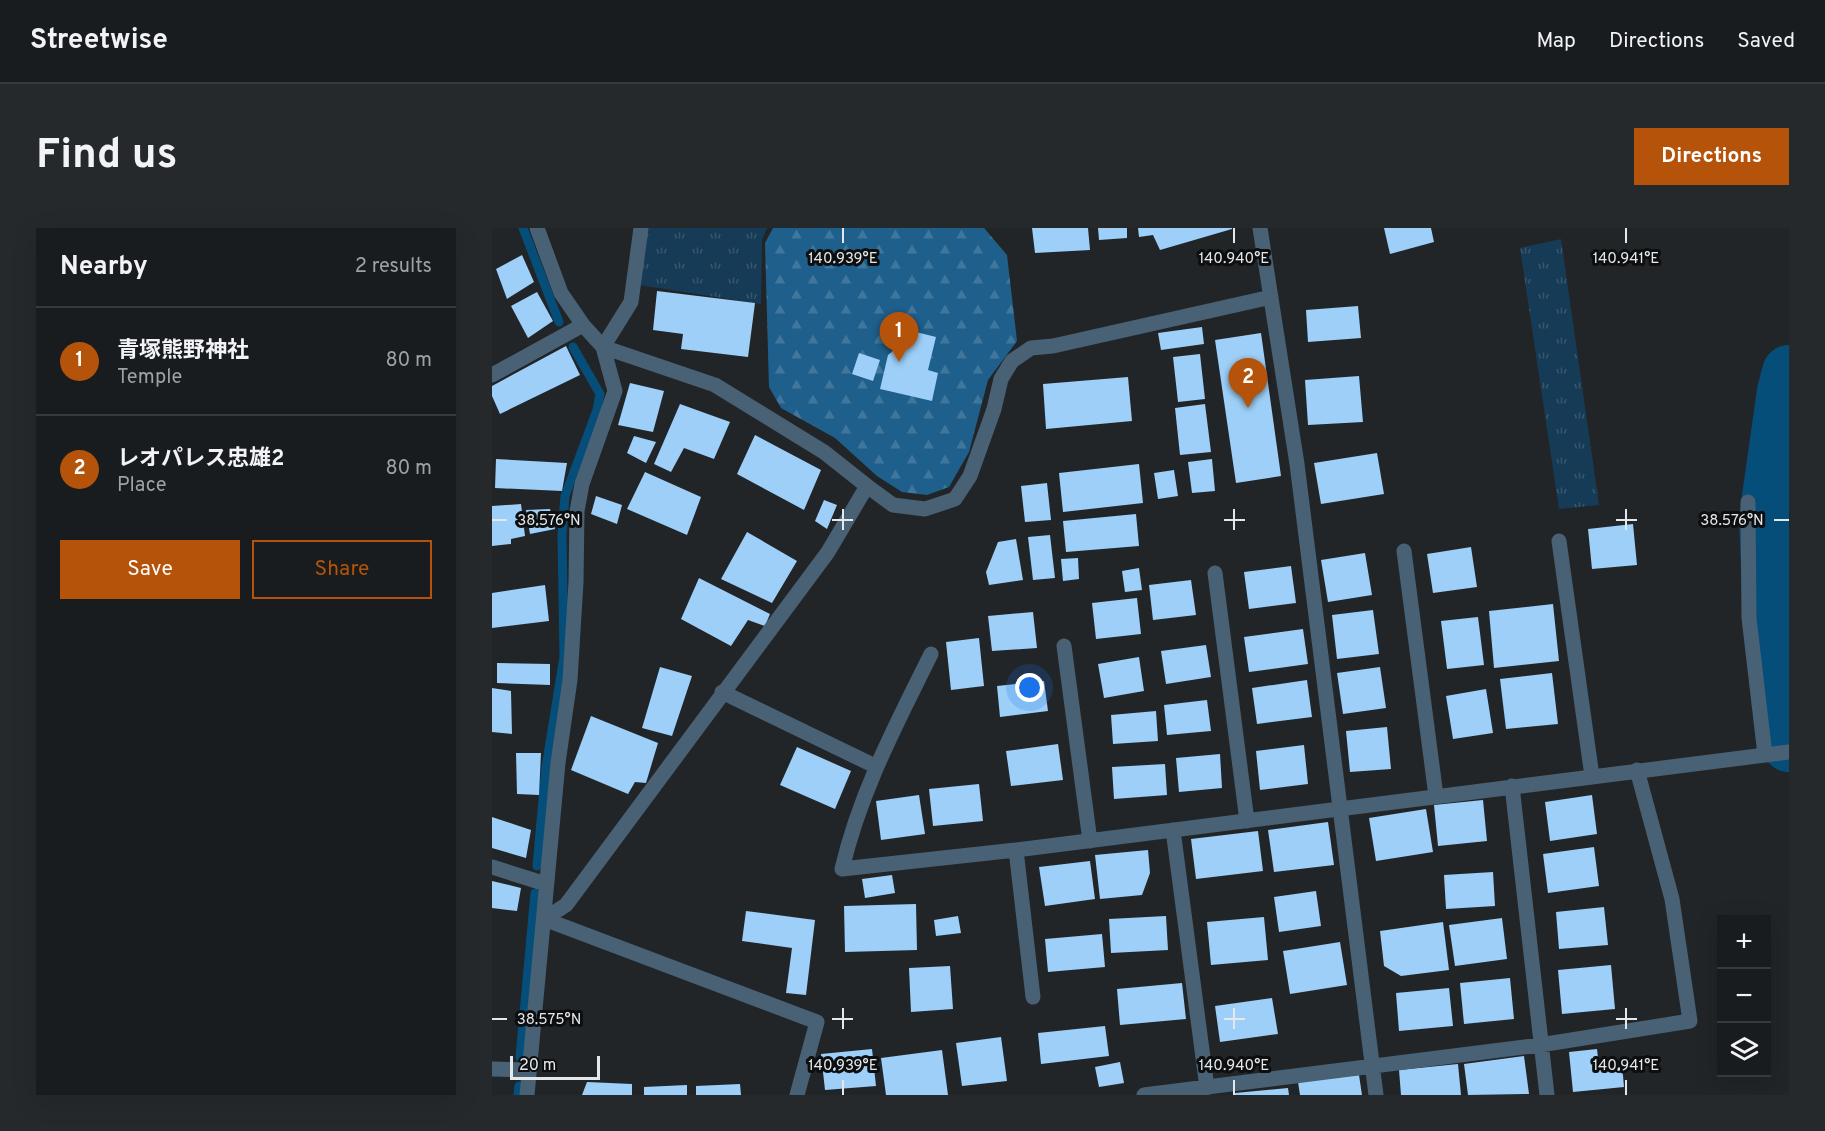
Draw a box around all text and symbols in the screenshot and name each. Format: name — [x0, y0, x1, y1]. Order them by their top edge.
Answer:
text: Streetwise — [30, 23, 168, 59]
text: Map — [1536, 28, 1576, 55]
text: Directions — [1609, 28, 1704, 55]
text: Saved — [1737, 28, 1795, 55]
button: Directions — [1634, 128, 1789, 185]
text: Find us — [36, 130, 177, 183]
text: 140.939°E — [808, 250, 878, 269]
text: 140.940°E — [1199, 250, 1269, 269]
text: 140.941°E — [1593, 250, 1659, 269]
text: Nearby — [60, 251, 148, 284]
text: 2 results — [355, 254, 432, 280]
pin: 1 — [880, 312, 918, 362]
text: 青塚熊野神社 — [117, 338, 249, 365]
text: 1 — [76, 348, 84, 374]
text: 80 m — [386, 348, 432, 374]
pin: 2 — [1228, 358, 1268, 408]
text: Temple — [117, 365, 182, 391]
text: レオパレス忠雄2 — [117, 446, 284, 473]
text: 2 — [73, 456, 86, 482]
text: 80 m — [386, 456, 432, 482]
text: Place — [117, 473, 167, 499]
text: 38.576°N — [517, 512, 581, 531]
text: 38.576°N — [1700, 512, 1764, 531]
button: Save — [60, 540, 240, 599]
button: Share — [252, 540, 432, 599]
your location — [1015, 673, 1044, 702]
map controls — [1717, 915, 1771, 1077]
button: + — [1717, 915, 1771, 969]
button: − — [1717, 969, 1771, 1023]
text: 38.575°N — [517, 1011, 581, 1030]
button: layers — [1717, 1023, 1771, 1077]
scale bar — [510, 1053, 600, 1080]
text: 20 m — [519, 1056, 556, 1076]
text: 140.939°E — [808, 1057, 878, 1076]
text: 140.940°E — [1199, 1057, 1269, 1076]
text: 140.941°E — [1593, 1057, 1659, 1076]

